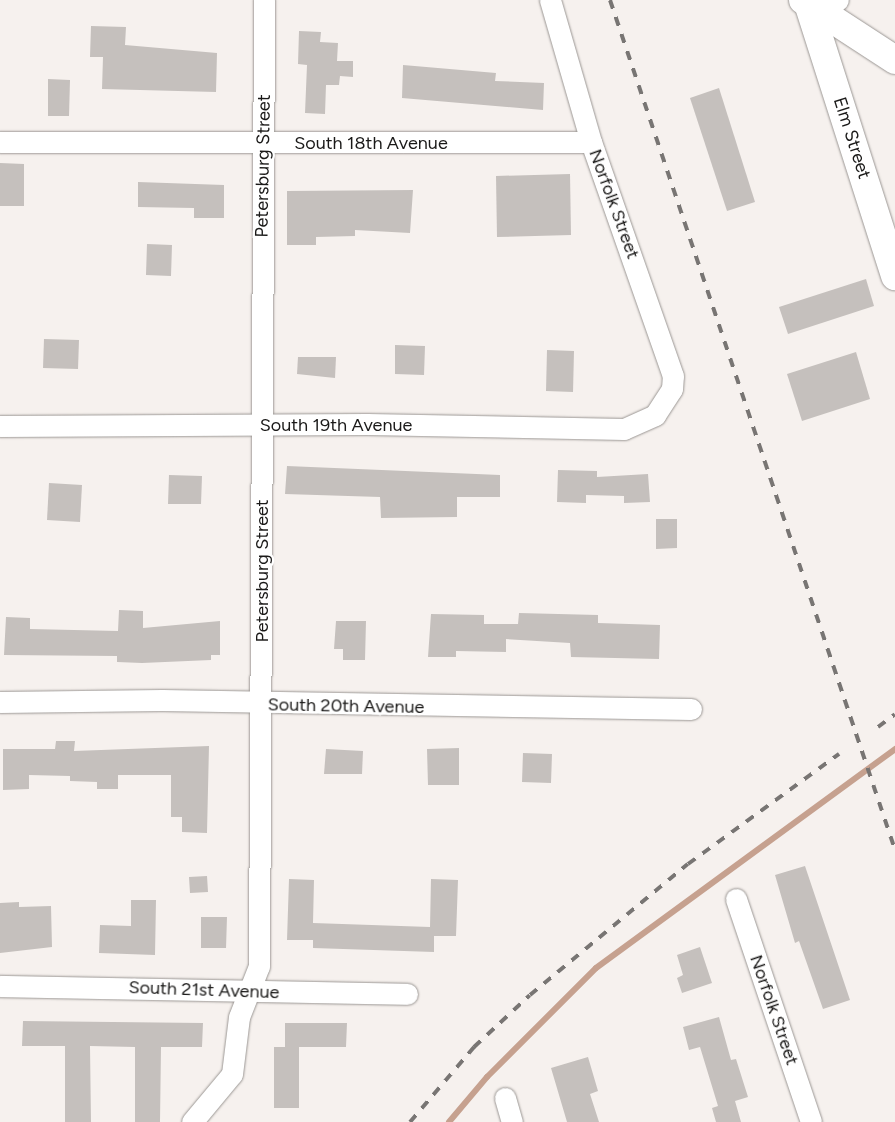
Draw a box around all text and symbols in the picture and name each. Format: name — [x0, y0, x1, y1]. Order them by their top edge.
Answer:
street label: Petersburg Street — [251, 94, 275, 238]
street label: Elm Street — [829, 94, 875, 182]
street label: South 18th Avenue — [294, 132, 448, 154]
street label: Norfolk Street — [584, 146, 644, 262]
street label: South 19th Avenue — [260, 414, 412, 436]
street label: Petersburg Street — [251, 499, 273, 643]
street label: South 20th Avenue — [268, 694, 424, 718]
street label: Norfolk Street — [745, 952, 803, 1068]
street label: South 21st Avenue — [128, 977, 280, 1003]

